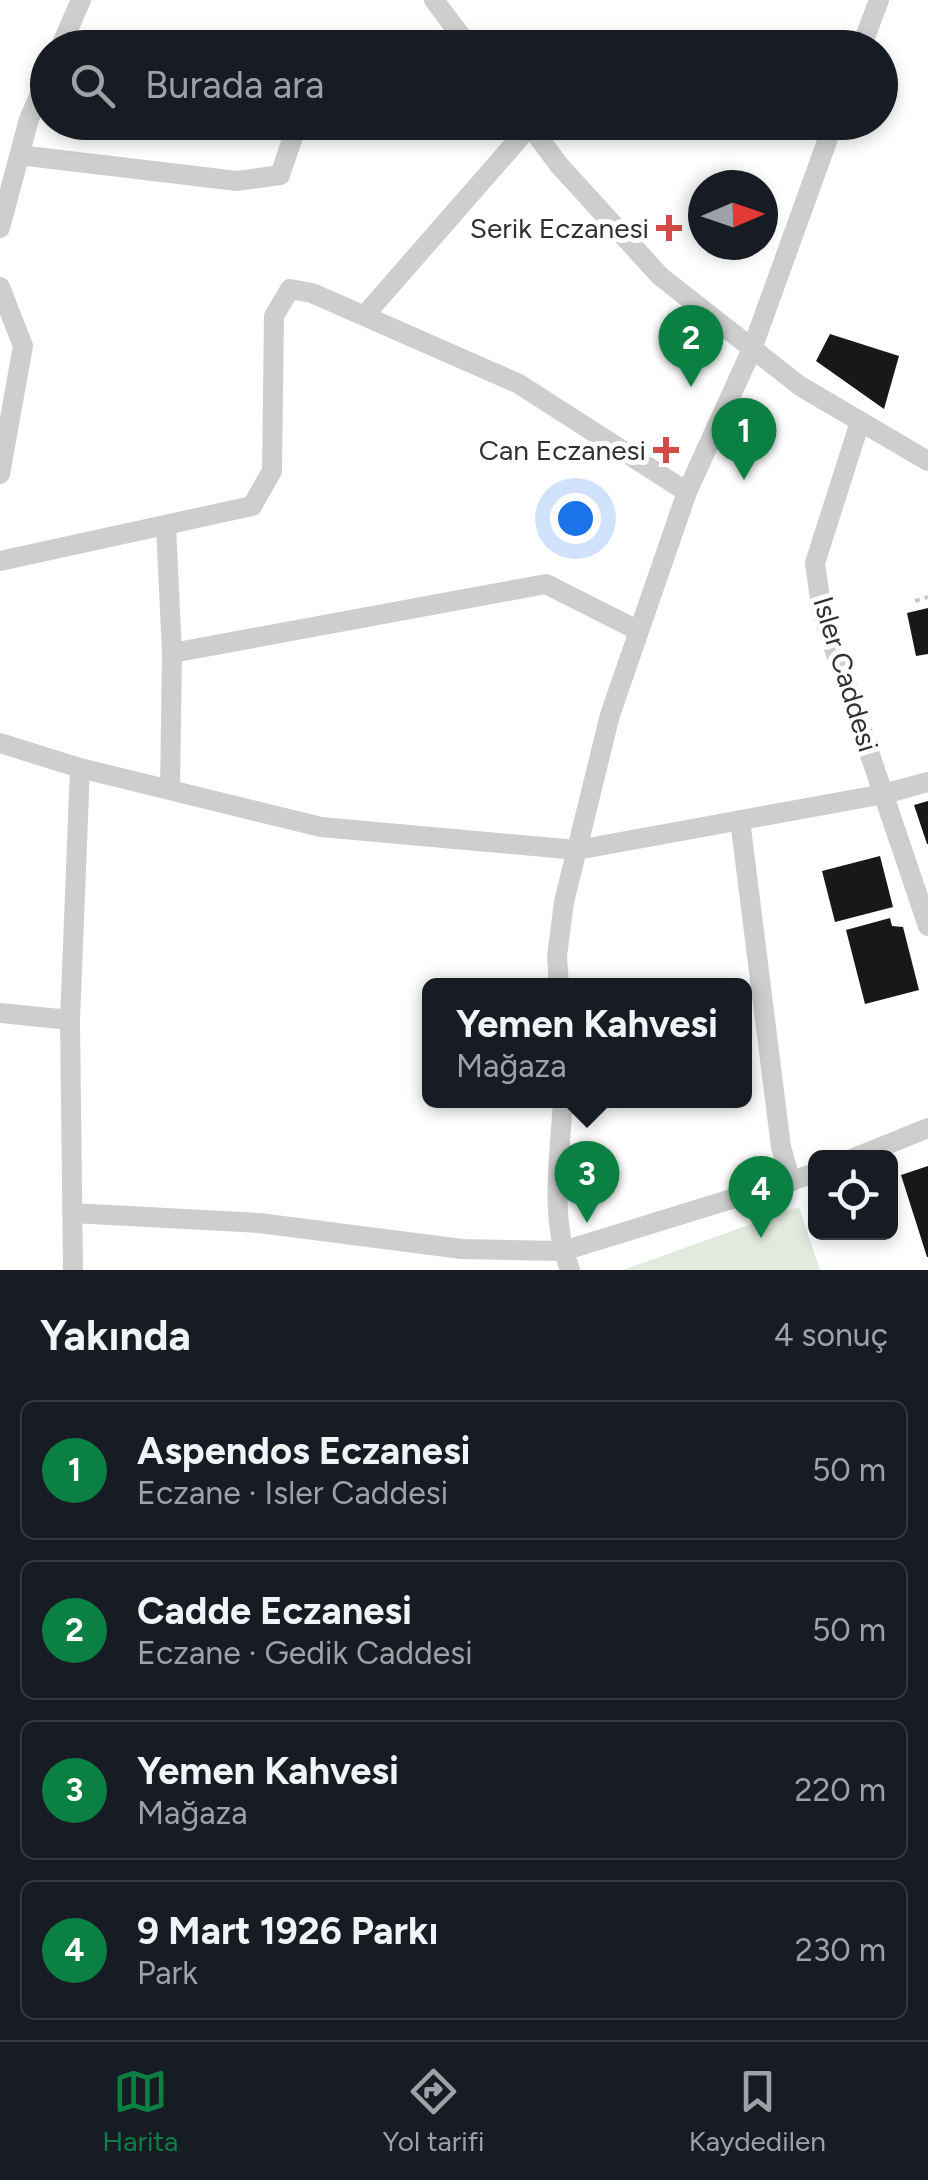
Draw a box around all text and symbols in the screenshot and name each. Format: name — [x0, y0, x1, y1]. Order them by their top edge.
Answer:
search box — [30, 30, 898, 140]
icon: search — [65, 58, 120, 113]
text: Burada ara — [145, 62, 324, 108]
north arrow — [688, 170, 778, 260]
place label: Serik Eczanesi — [470, 211, 649, 245]
marker: Serik Eczanesi — [658, 217, 680, 239]
pin: 2 — [658, 304, 724, 387]
pin: 1 — [712, 398, 776, 480]
place label: Can Eczanesi — [479, 433, 646, 467]
marker: Can Eczanesi — [655, 439, 677, 461]
your location — [550, 493, 601, 544]
street label: Isler Caddesi — [806, 592, 886, 756]
popup — [422, 978, 752, 1108]
text: Yemen Kahvesi — [456, 1001, 718, 1047]
text: Mağaza — [456, 1047, 567, 1085]
pin: 3 — [554, 1140, 620, 1223]
map controls — [808, 1150, 898, 1240]
button: locate — [808, 1150, 898, 1240]
pin: 4 — [728, 1156, 794, 1238]
text: Yakında — [40, 1310, 191, 1361]
text: 4 sonuç — [774, 1316, 888, 1354]
text: Aspendos Eczanesi — [137, 1428, 471, 1474]
text: 1 — [68, 1451, 81, 1489]
text: 50 m — [812, 1451, 886, 1489]
text: Eczane · Isler Caddesi — [137, 1474, 448, 1512]
text: Cadde Eczanesi — [137, 1588, 412, 1634]
text: 2 — [65, 1611, 84, 1649]
text: 50 m — [812, 1611, 886, 1649]
text: Eczane · Gedik Caddesi — [137, 1634, 473, 1672]
text: Yemen Kahvesi — [137, 1748, 399, 1794]
text: 3 — [66, 1771, 83, 1809]
text: 220 m — [795, 1771, 886, 1809]
text: Mağaza — [137, 1794, 248, 1832]
text: 9 Mart 1926 Parkı — [137, 1908, 438, 1954]
text: 4 — [64, 1931, 85, 1969]
text: 230 m — [795, 1931, 886, 1969]
text: Park — [137, 1954, 198, 1992]
tab: Harita — [102, 2064, 178, 2158]
tab: Yol tarifi — [382, 2064, 485, 2158]
tab: Kaydedilen — [689, 2064, 826, 2158]

